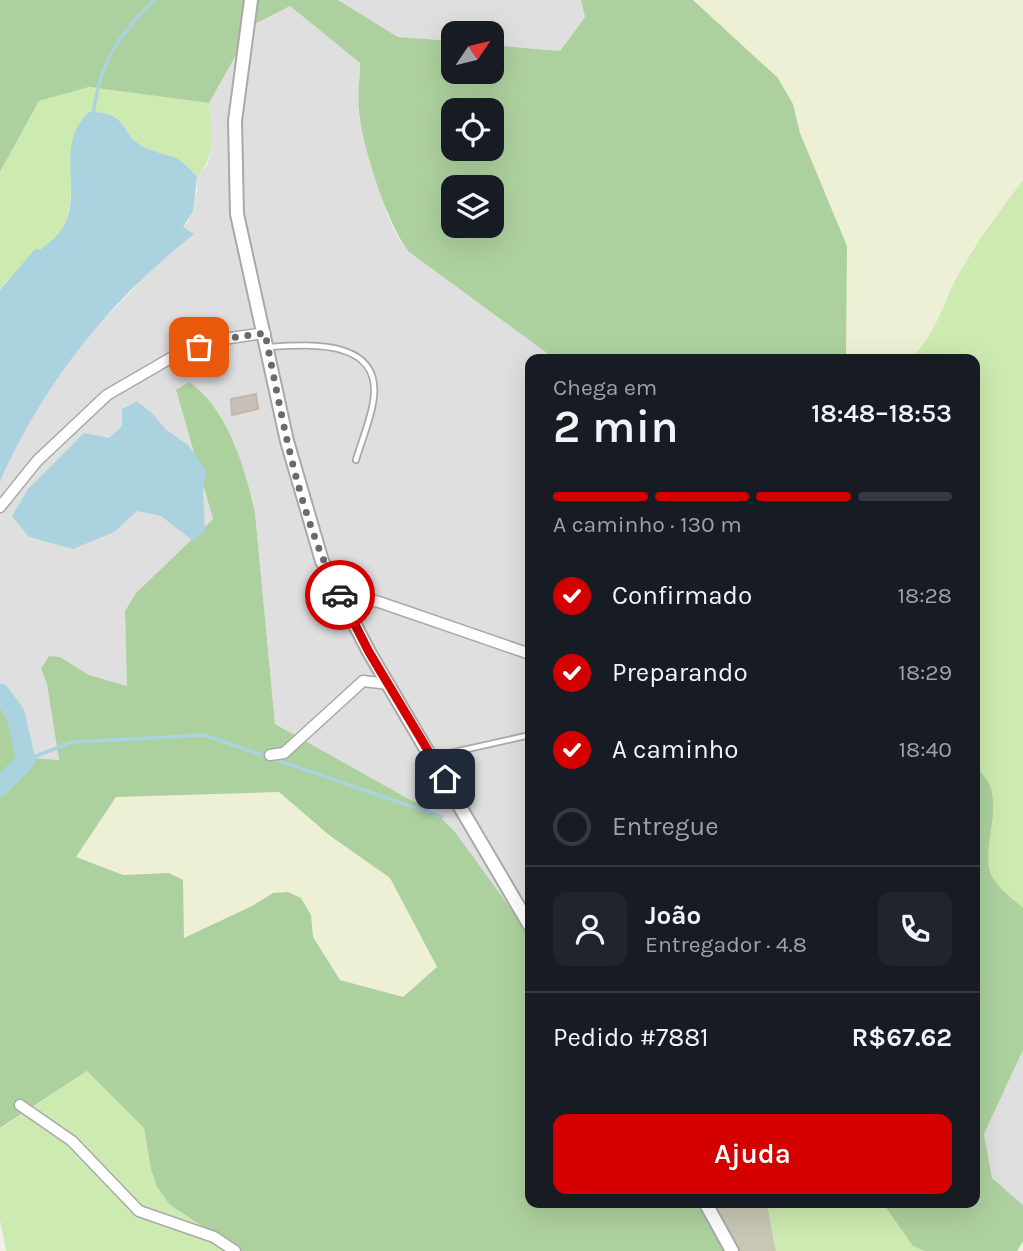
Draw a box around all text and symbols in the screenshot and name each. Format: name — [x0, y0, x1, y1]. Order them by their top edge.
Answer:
north arrow — [441, 21, 504, 84]
map controls — [441, 21, 504, 238]
button: locate — [441, 98, 504, 161]
button: layers — [441, 175, 504, 238]
pin — [169, 317, 229, 377]
icon: bag — [180, 328, 218, 366]
text: Chega em — [553, 374, 657, 401]
text: 18:48–18:53 — [811, 398, 952, 429]
text: 2 min — [553, 400, 679, 454]
text: A caminho · 130 m — [553, 511, 742, 538]
courier — [305, 560, 375, 630]
icon: car — [321, 576, 359, 614]
icon: check — [553, 577, 591, 615]
text: Confirmado — [612, 580, 752, 611]
text: 18:28 — [898, 582, 952, 609]
icon: check — [553, 654, 591, 692]
text: Preparando — [612, 657, 748, 688]
text: 18:29 — [898, 659, 952, 686]
icon: check — [553, 731, 591, 769]
text: A caminho — [612, 734, 739, 765]
text: 18:40 — [898, 736, 952, 763]
pin — [415, 749, 475, 809]
icon: home — [426, 760, 464, 798]
text: Entregue — [612, 811, 719, 842]
button: person — [553, 892, 627, 966]
button: phone — [878, 892, 952, 966]
text: João — [645, 900, 701, 931]
text: Entregador · 4.8 — [645, 931, 807, 958]
text: Pedido #7881 — [553, 1022, 709, 1053]
text: R$67.62 — [852, 1022, 952, 1053]
button: Ajuda — [553, 1114, 952, 1194]

